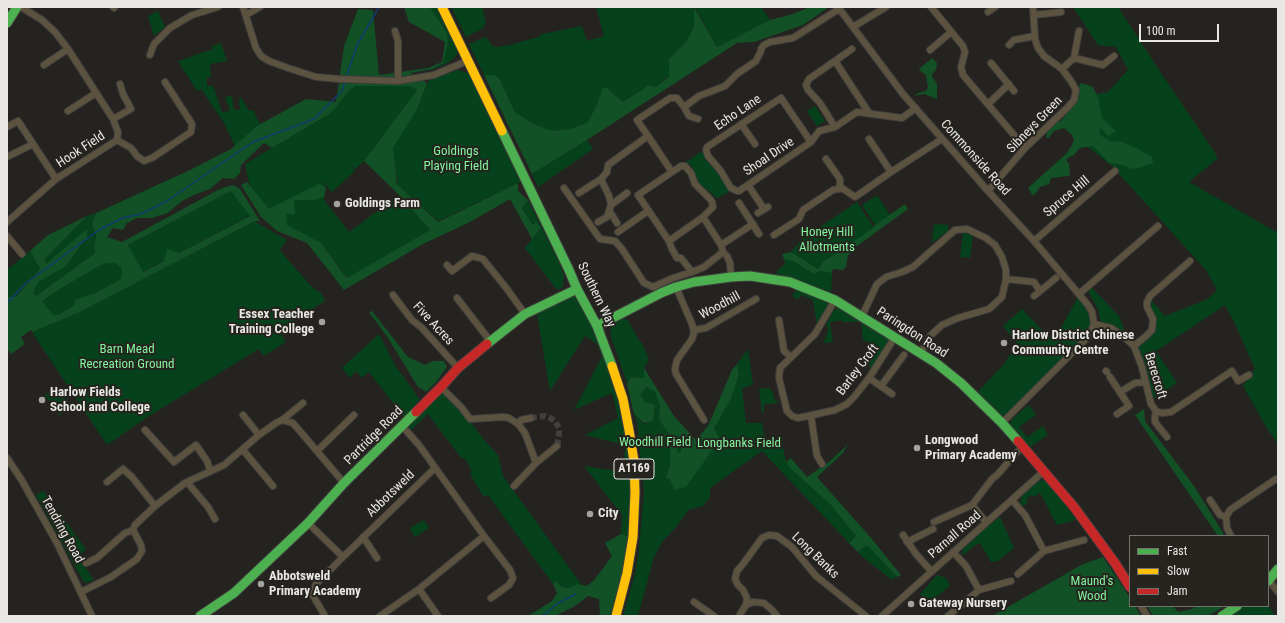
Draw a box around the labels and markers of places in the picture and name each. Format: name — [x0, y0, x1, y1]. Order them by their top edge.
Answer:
place label: Goldings Farm — [345, 196, 420, 212]
marker: Goldings Farm — [332, 199, 342, 209]
place label: Essex Teacher Training College — [229, 307, 314, 338]
marker: Essex Teacher Training College — [317, 317, 327, 327]
place label: Harlow District Chinese Community Centre — [1012, 328, 1134, 359]
marker: Harlow District Chinese Community Centre — [999, 338, 1009, 348]
place label: Harlow Fields School and College — [50, 385, 150, 416]
marker: Harlow Fields School and College — [37, 395, 47, 405]
place label: Longwood Primary Academy — [925, 433, 1017, 464]
marker: Longwood Primary Academy — [912, 443, 922, 453]
place label: City — [598, 506, 618, 522]
marker: City — [585, 509, 595, 519]
place label: Abbotsweld Primary Academy — [269, 569, 361, 600]
marker: Abbotsweld Primary Academy — [256, 579, 266, 589]
place label: Gateway Nursery — [919, 596, 1007, 612]
marker: Gateway Nursery — [906, 599, 916, 609]

